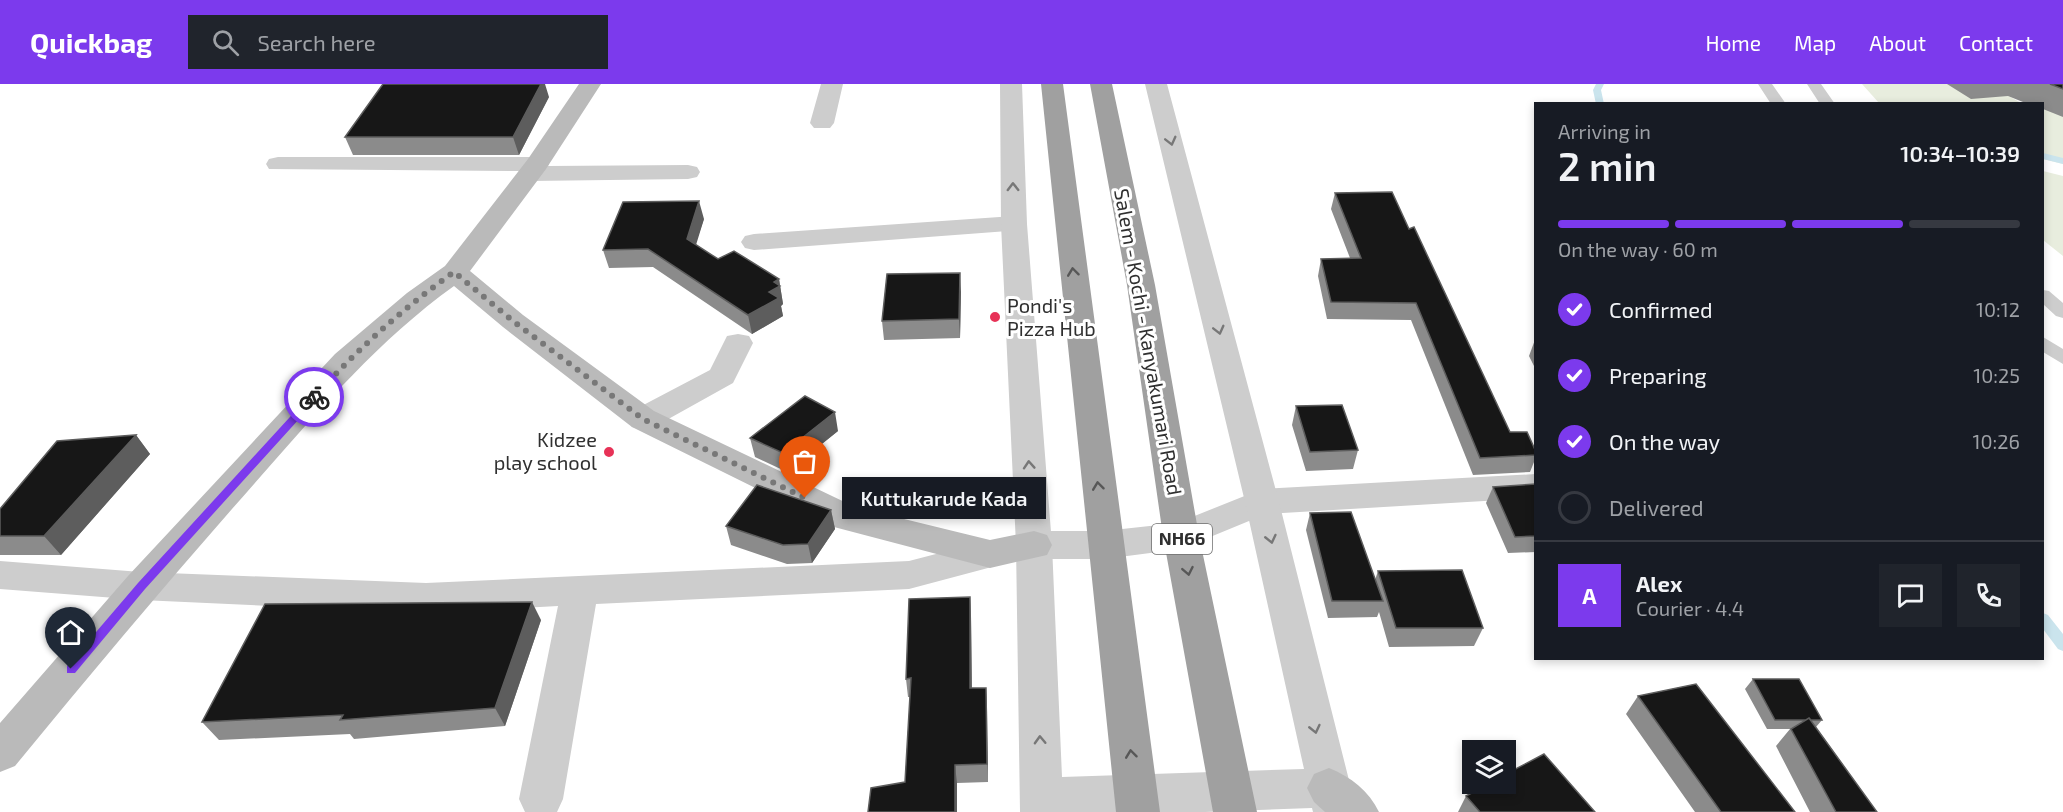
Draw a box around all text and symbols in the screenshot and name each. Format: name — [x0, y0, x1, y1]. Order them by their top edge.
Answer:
search box — [188, 15, 608, 69]
text: Quickbag — [30, 25, 152, 59]
icon: search — [209, 26, 242, 59]
text: Search here — [257, 29, 376, 55]
text: Home — [1705, 30, 1761, 55]
text: Map — [1794, 30, 1836, 55]
text: About — [1869, 30, 1926, 55]
text: Contact — [1959, 30, 2033, 55]
text: Arriving in — [1558, 119, 1651, 143]
one-way arrow — [1163, 136, 1176, 146]
text: 10:34–10:39 — [1900, 140, 2020, 166]
text: 2 min — [1558, 142, 1657, 189]
one-way arrow — [1007, 182, 1019, 191]
street label: Salem - Kochi - Kanyakumari Road — [1110, 187, 1188, 497]
text: On the way · 60 m — [1558, 237, 1718, 261]
one-way arrow — [1068, 267, 1080, 276]
place label: Pondi's Pizza Hub — [1007, 293, 1096, 340]
icon: check — [1558, 293, 1591, 326]
text: Confirmed — [1609, 296, 1713, 322]
text: 10:12 — [1976, 297, 2020, 321]
marker: Pondi's Pizza Hub — [988, 310, 1002, 324]
one-way arrow — [1211, 325, 1224, 335]
icon: check — [1558, 359, 1591, 392]
text: Preparing — [1609, 362, 1707, 388]
text: 10:25 — [1973, 363, 2020, 387]
courier — [284, 367, 344, 427]
icon: bike — [298, 381, 331, 414]
icon: check — [1558, 425, 1591, 458]
place label: Kidzee play school — [494, 427, 597, 474]
text: On the way — [1609, 428, 1720, 454]
text: 10:26 — [1973, 429, 2020, 453]
pin — [779, 436, 830, 498]
marker: Kidzee play school — [602, 445, 616, 459]
icon: bag — [788, 445, 821, 478]
one-way arrow — [1023, 461, 1036, 470]
callout: Kuttukarude Kada — [841, 477, 1045, 519]
one-way arrow — [1092, 482, 1105, 491]
text: Kuttukarude Kada — [860, 486, 1028, 510]
text: Delivered — [1609, 494, 1704, 520]
road number: NH66 — [1152, 524, 1212, 554]
one-way arrow — [1264, 534, 1277, 544]
button: chat — [1879, 564, 1942, 627]
button: phone — [1957, 564, 2020, 627]
one-way arrow — [1181, 566, 1194, 576]
text: Alex — [1636, 570, 1682, 596]
text: A — [1582, 582, 1597, 608]
text: Courier · 4.4 — [1636, 596, 1744, 620]
pin — [45, 607, 96, 669]
icon: home — [54, 616, 87, 649]
one-way arrow — [1308, 724, 1321, 734]
one-way arrow — [1033, 735, 1046, 744]
map controls — [1462, 740, 1516, 794]
button: layers — [1462, 740, 1516, 794]
one-way arrow — [1125, 749, 1137, 758]

